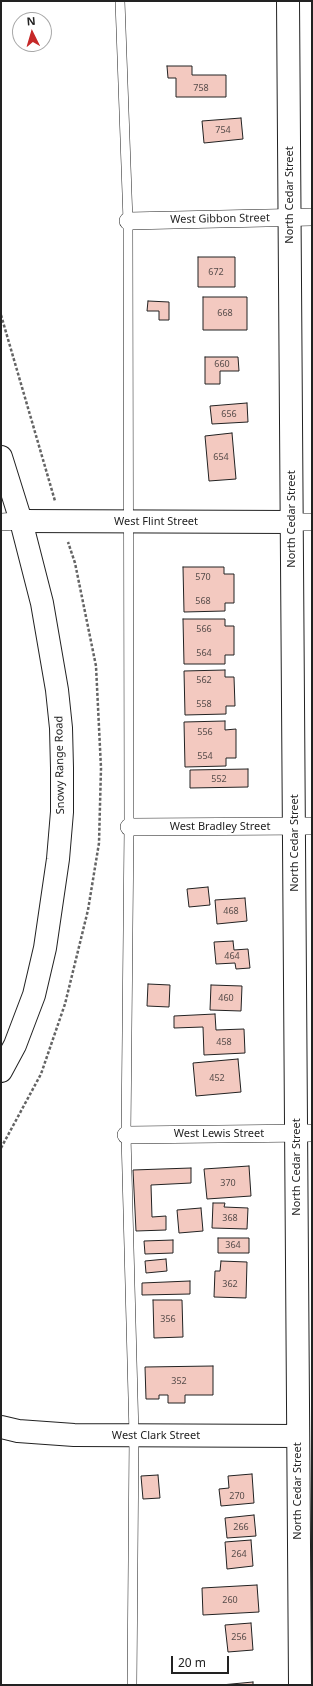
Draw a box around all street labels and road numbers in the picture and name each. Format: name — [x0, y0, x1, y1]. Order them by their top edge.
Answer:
street label: North Cedar Street — [283, 146, 297, 244]
street label: West Gibbon Street — [170, 212, 270, 226]
street label: North Cedar Street — [285, 470, 299, 568]
street label: West Flint Street — [114, 515, 198, 529]
street label: Snowy Range Road — [53, 716, 67, 814]
street label: North Cedar Street — [288, 794, 302, 892]
street label: West Bradley Street — [170, 820, 270, 834]
street label: North Cedar Street — [290, 1118, 304, 1216]
street label: West Lewis Street — [174, 1127, 264, 1141]
street label: West Clark Street — [112, 1429, 200, 1443]
street label: North Cedar Street — [291, 1442, 305, 1540]

